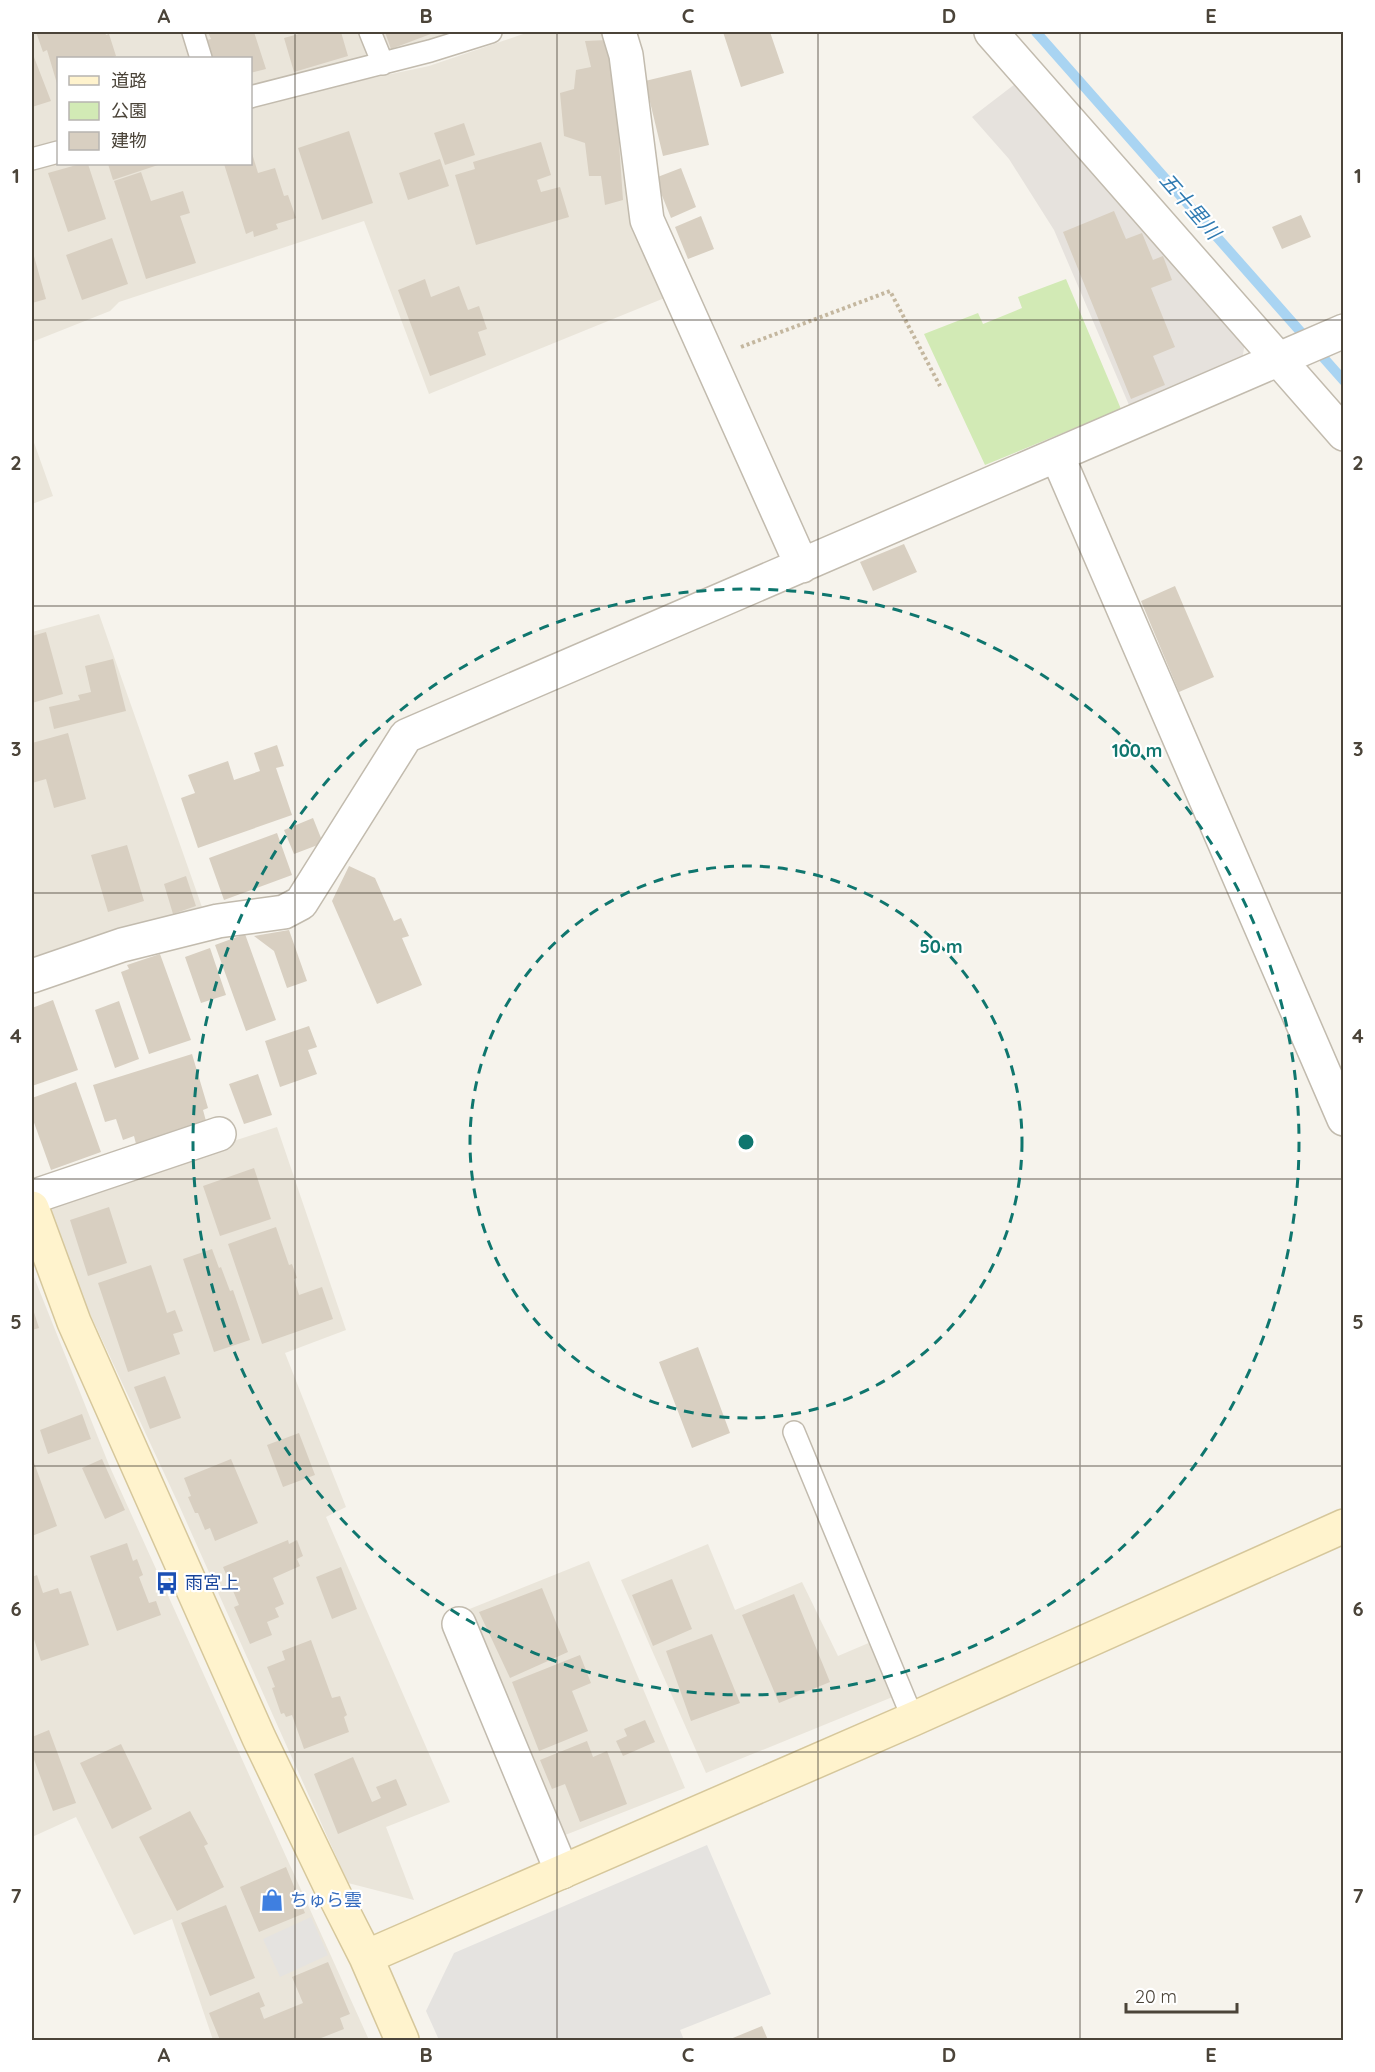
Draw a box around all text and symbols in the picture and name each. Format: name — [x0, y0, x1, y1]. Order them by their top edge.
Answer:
text: A — [158, 3, 171, 28]
text: B — [419, 3, 433, 28]
text: C — [682, 3, 695, 28]
text: D — [942, 3, 956, 28]
text: E — [1205, 3, 1217, 28]
legend — [57, 57, 252, 165]
text: 道路 — [111, 69, 147, 92]
text: 公園 — [111, 99, 147, 122]
text: 建物 — [111, 129, 147, 152]
text: 1 — [12, 163, 20, 188]
text: 1 — [1354, 163, 1362, 188]
water label: 五十里川 — [1155, 167, 1227, 246]
text: 2 — [10, 450, 22, 475]
text: 2 — [1352, 450, 1364, 475]
text: 3 — [11, 736, 21, 761]
text: 3 — [1353, 736, 1363, 761]
text: 100 m — [1112, 739, 1162, 762]
text: 50 m — [919, 935, 963, 958]
text: 4 — [10, 1023, 22, 1048]
text: 4 — [1352, 1023, 1364, 1048]
centre of rings — [736, 1132, 756, 1152]
text: 5 — [10, 1309, 22, 1334]
text: 5 — [1352, 1309, 1364, 1334]
bus stop icon: 雨宮上 — [154, 1570, 180, 1596]
place label: 雨宮上 — [185, 1571, 239, 1594]
text: 6 — [10, 1596, 22, 1621]
text: 6 — [1352, 1596, 1364, 1621]
text: 7 — [11, 1883, 22, 1908]
text: 7 — [1353, 1883, 1364, 1908]
shop icon: ちゅら雲 — [259, 1887, 285, 1913]
place label: ちゅら雲 — [290, 1888, 362, 1911]
scale bar — [1126, 1976, 1237, 2014]
text: 20 m — [1135, 1985, 1177, 2008]
text: A — [158, 2042, 171, 2067]
text: B — [419, 2042, 433, 2067]
text: C — [682, 2042, 695, 2067]
text: D — [942, 2042, 956, 2067]
text: E — [1205, 2042, 1217, 2067]

